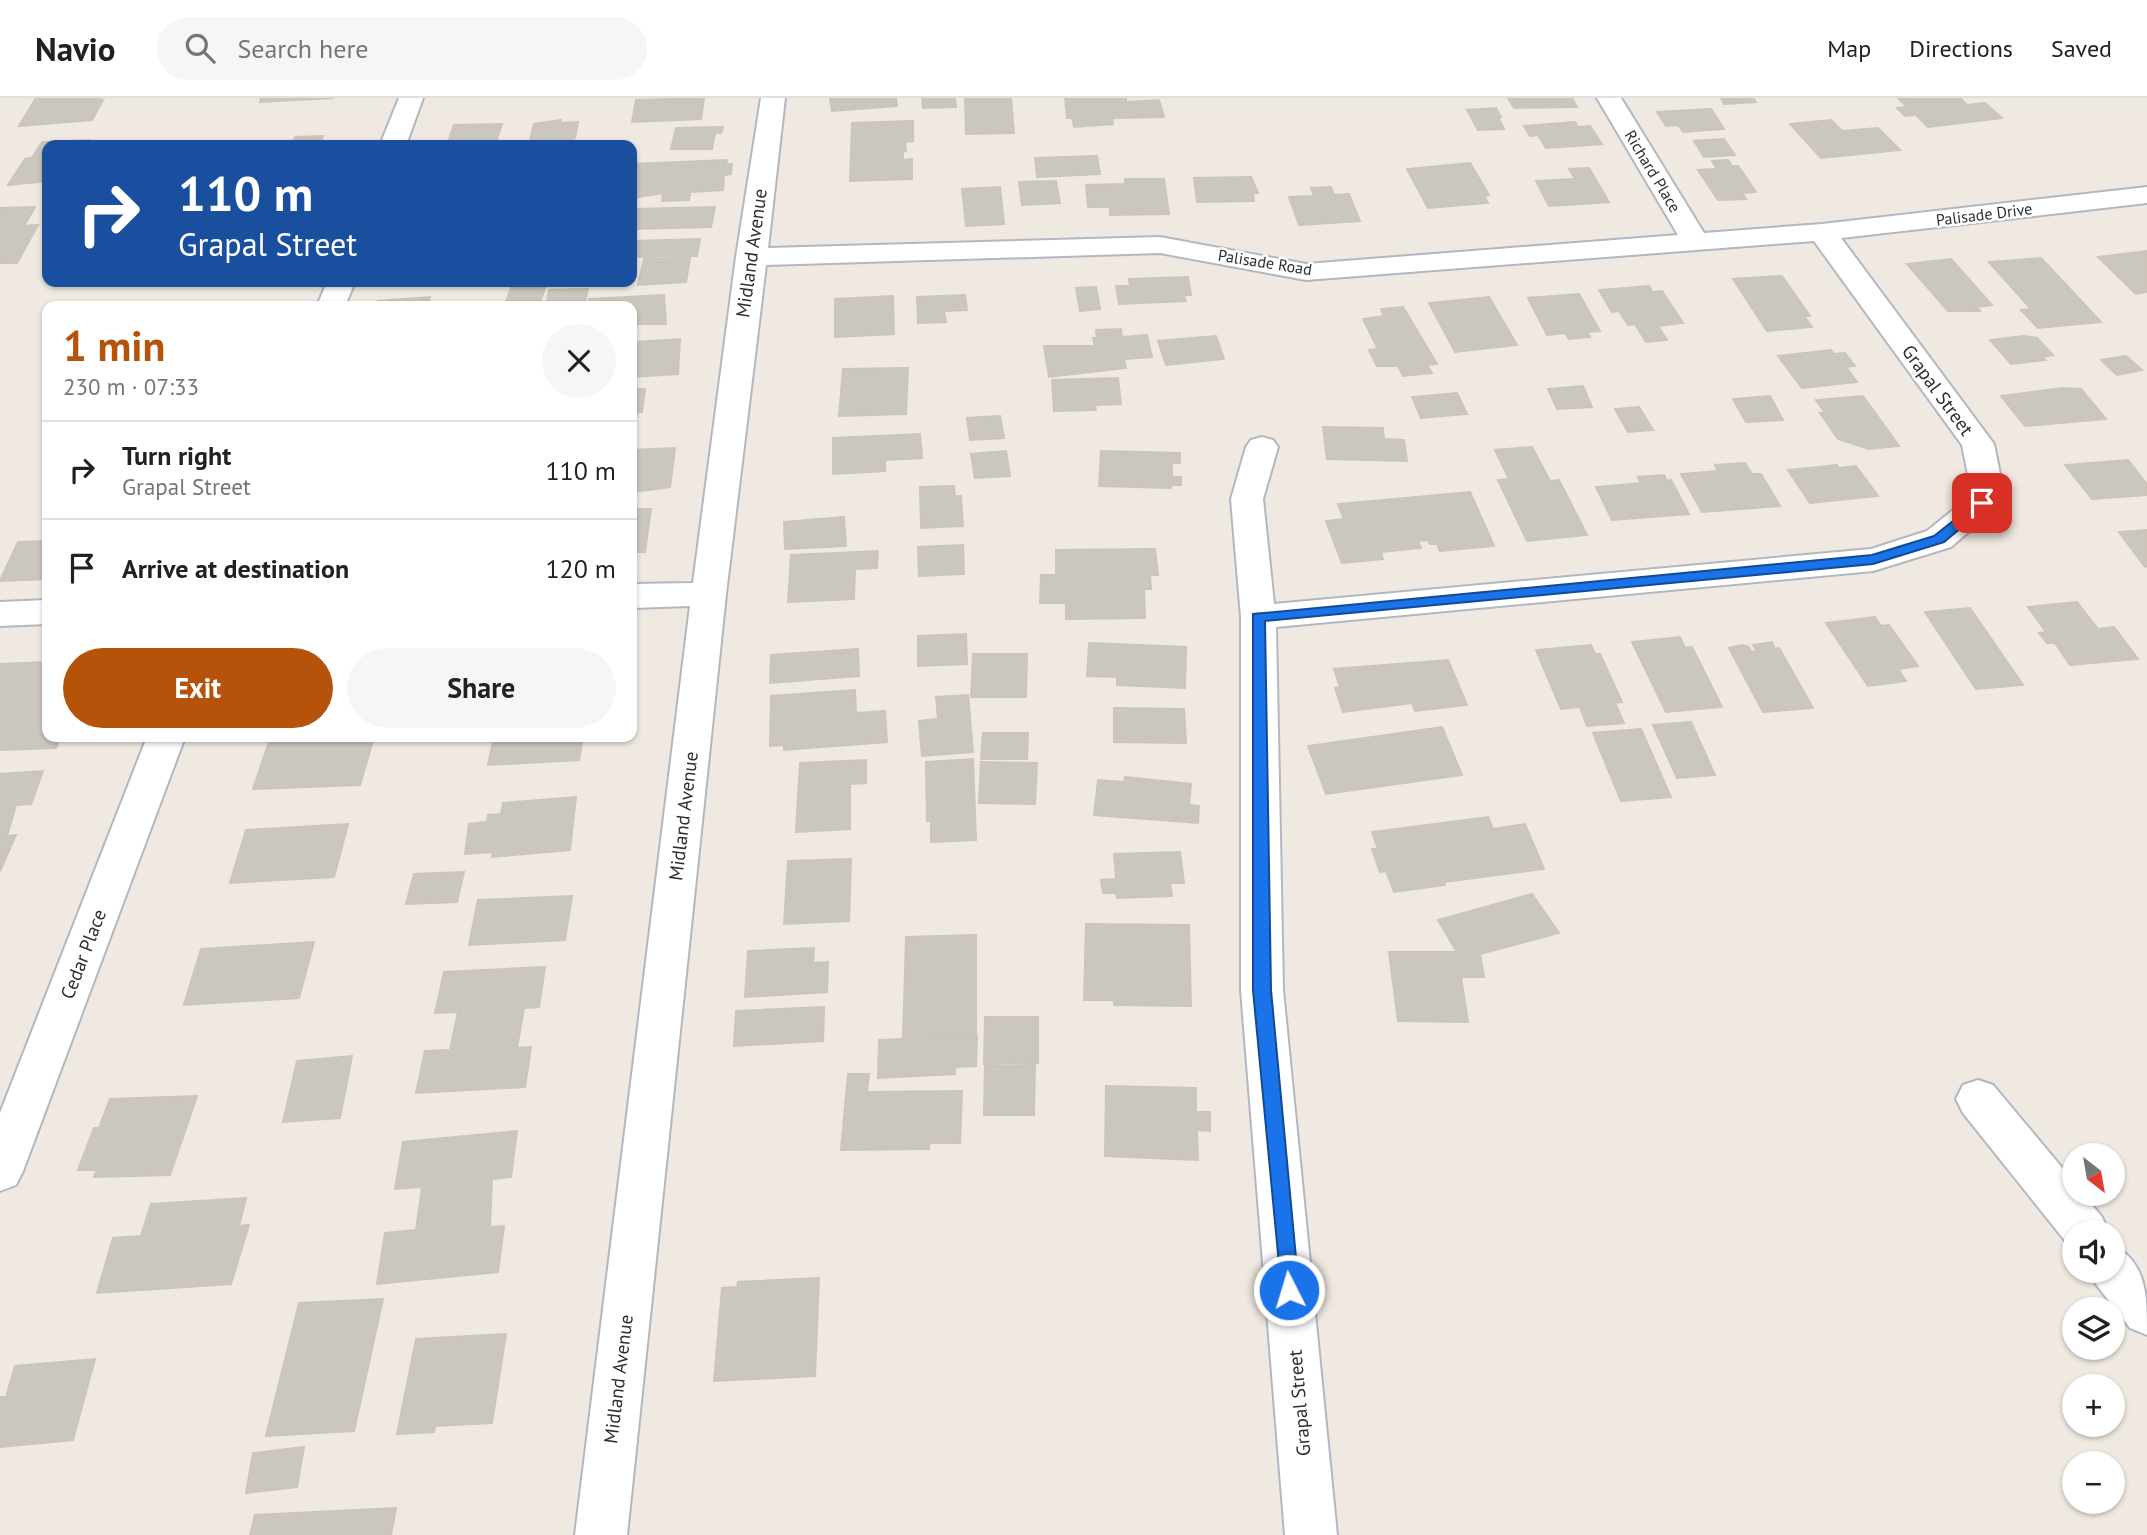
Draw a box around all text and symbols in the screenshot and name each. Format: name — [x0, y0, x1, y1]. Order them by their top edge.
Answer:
search box — [157, 17, 647, 80]
text: Navio — [35, 27, 115, 70]
icon: search — [181, 29, 219, 67]
text: Search here — [237, 32, 369, 65]
text: Map — [1827, 33, 1871, 64]
text: Directions — [1909, 33, 2013, 64]
text: Saved — [2051, 33, 2112, 64]
street label: Richard Place — [1621, 126, 1685, 216]
text: 110 m — [178, 161, 313, 225]
icon: right — [63, 168, 154, 259]
street label: Midland Avenue — [730, 187, 772, 319]
street label: Palisade Drive — [1935, 198, 2033, 230]
text: Grapal Street — [178, 223, 357, 265]
street label: Palisade Road — [1217, 245, 1313, 279]
text: 1 min — [63, 318, 165, 373]
button: close — [542, 324, 616, 398]
street label: Grapal Street — [1897, 340, 1979, 441]
text: 230 m · 07:33 — [63, 372, 199, 401]
text: Turn right — [122, 439, 231, 472]
icon: right — [63, 451, 101, 489]
text: 110 m — [545, 454, 616, 487]
text: Grapal Street — [122, 472, 251, 501]
pin — [1952, 473, 2012, 533]
icon: arrive — [1963, 484, 2001, 522]
icon: arrive — [63, 549, 101, 587]
text: Arrive at destination — [122, 552, 349, 585]
text: 120 m — [545, 552, 616, 585]
button: Exit — [63, 648, 333, 728]
button: Share — [347, 648, 616, 728]
street label: Midland Avenue — [663, 750, 703, 882]
street label: Cedar Place — [55, 906, 111, 1002]
north arrow — [2062, 1143, 2124, 1206]
map controls — [2062, 1143, 2125, 1514]
button: sound — [2062, 1220, 2125, 1283]
position arrow — [1252, 1253, 1326, 1327]
button: layers — [2062, 1297, 2125, 1360]
street label: Midland Avenue — [598, 1313, 638, 1445]
street label: Grapal Street — [1282, 1348, 1316, 1457]
button: + — [2062, 1374, 2125, 1437]
button: − — [2062, 1451, 2125, 1514]

